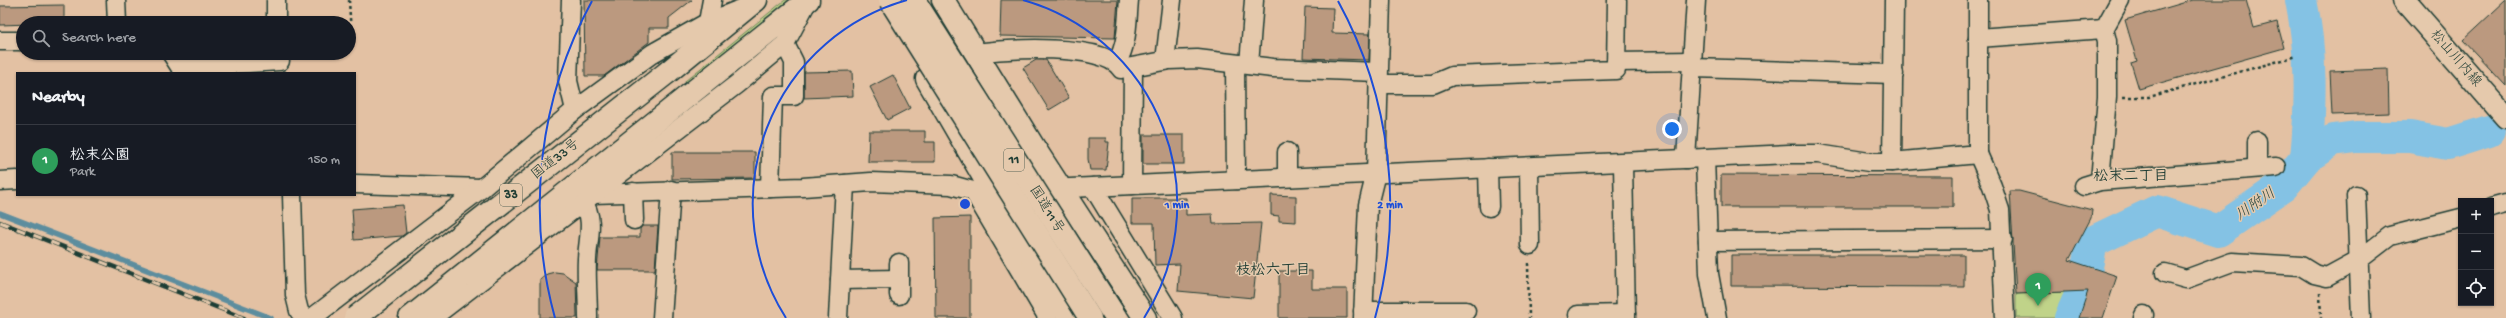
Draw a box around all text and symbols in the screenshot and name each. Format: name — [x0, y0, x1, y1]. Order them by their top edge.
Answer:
search box — [16, 16, 356, 60]
icon: search — [30, 27, 52, 49]
street label: 松山川内線 — [2426, 27, 2484, 91]
text: Search here — [62, 29, 136, 47]
text: Nearby — [32, 88, 85, 108]
your location — [1662, 119, 1682, 139]
street label: 国道33号 — [528, 136, 584, 184]
text: 松末公園 — [70, 147, 130, 165]
road number: 11 — [1004, 149, 1024, 171]
text: 1 — [42, 153, 48, 168]
text: 150 m — [308, 153, 340, 168]
text: Park — [70, 165, 95, 180]
district label: 松末二丁目 — [2093, 167, 2169, 186]
street label: 国道11号 — [1025, 183, 1067, 237]
road number: 33 — [500, 184, 522, 206]
water label: 川附川 — [2232, 185, 2280, 225]
centre of rings — [958, 197, 972, 211]
map controls — [2458, 198, 2494, 306]
button: + — [2458, 198, 2494, 234]
text: 1 min — [1164, 199, 1190, 213]
text: 2 min — [1377, 199, 1403, 213]
button: − — [2458, 234, 2494, 270]
district label: 枝松六丁目 — [1235, 261, 1311, 280]
button: locate — [2458, 270, 2494, 306]
pin: 1 — [2025, 273, 2051, 306]

